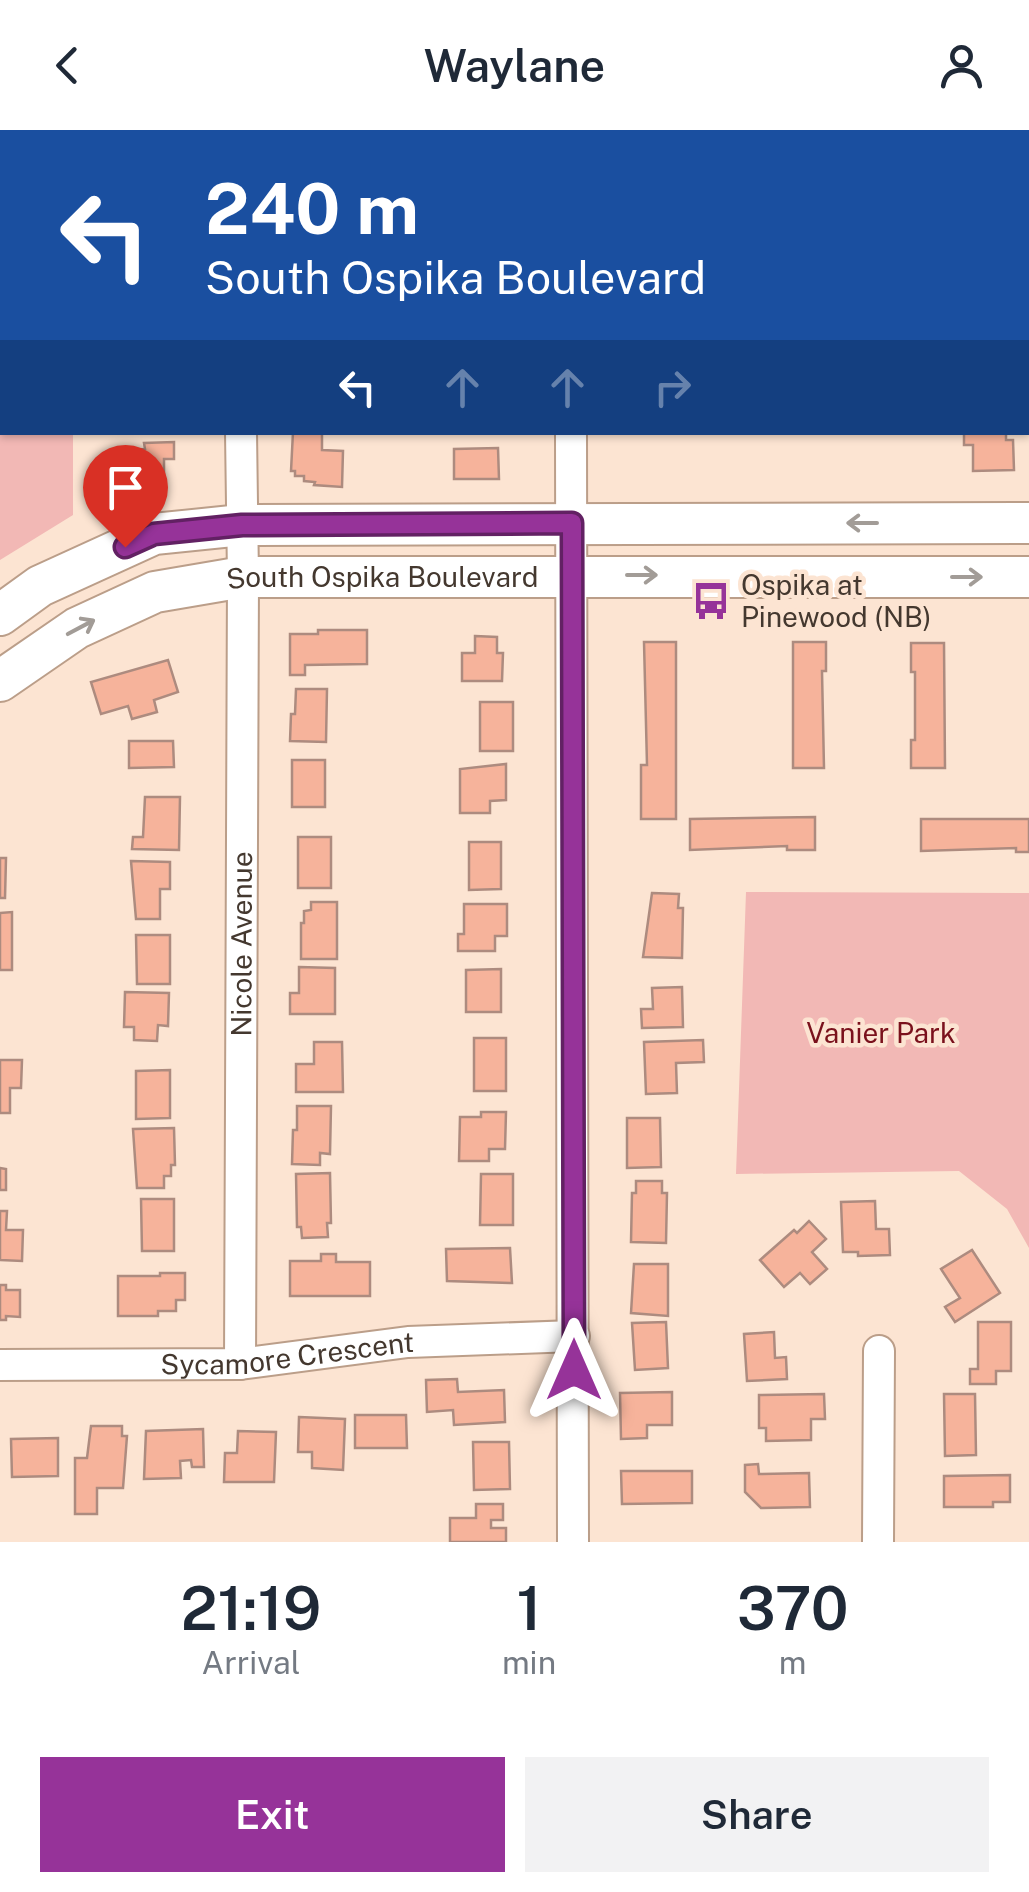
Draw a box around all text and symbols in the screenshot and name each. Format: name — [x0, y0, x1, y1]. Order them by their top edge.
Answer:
icon: back — [40, 38, 95, 93]
icon: person — [934, 38, 989, 93]
text: Waylane — [424, 39, 605, 92]
text: 240 m — [205, 167, 419, 250]
icon: left — [40, 170, 170, 300]
text: South Ospika Boulevard — [205, 251, 706, 304]
icon: left — [330, 360, 385, 415]
icon: ahead — [435, 360, 490, 415]
icon: ahead — [540, 360, 595, 415]
icon: right — [645, 360, 700, 415]
pin — [83, 445, 168, 548]
icon: arrive — [98, 460, 153, 515]
one-way arrow — [846, 514, 878, 532]
street label: South Ospika Boulevard — [224, 560, 538, 596]
one-way arrow — [624, 566, 657, 584]
place label: Ospika at Pinewood (NB) — [741, 568, 931, 633]
one-way arrow — [950, 568, 982, 586]
bus stop icon: Ospika at Pinewood (NB) — [690, 580, 732, 622]
one-way arrow — [66, 617, 96, 636]
street label: Nicole Avenue — [224, 851, 258, 1037]
park label: Vanier Park — [806, 1016, 956, 1049]
position arrow — [522, 1318, 626, 1422]
street label: Sycamore Crescent — [160, 1325, 415, 1380]
text: 21:19 — [181, 1573, 321, 1644]
text: 1 — [517, 1573, 542, 1644]
text: 370 — [737, 1573, 848, 1644]
text: Arrival — [202, 1644, 300, 1681]
text: min — [502, 1644, 556, 1681]
text: m — [779, 1644, 806, 1681]
button: Exit — [40, 1757, 505, 1872]
button: Share — [525, 1757, 989, 1872]

